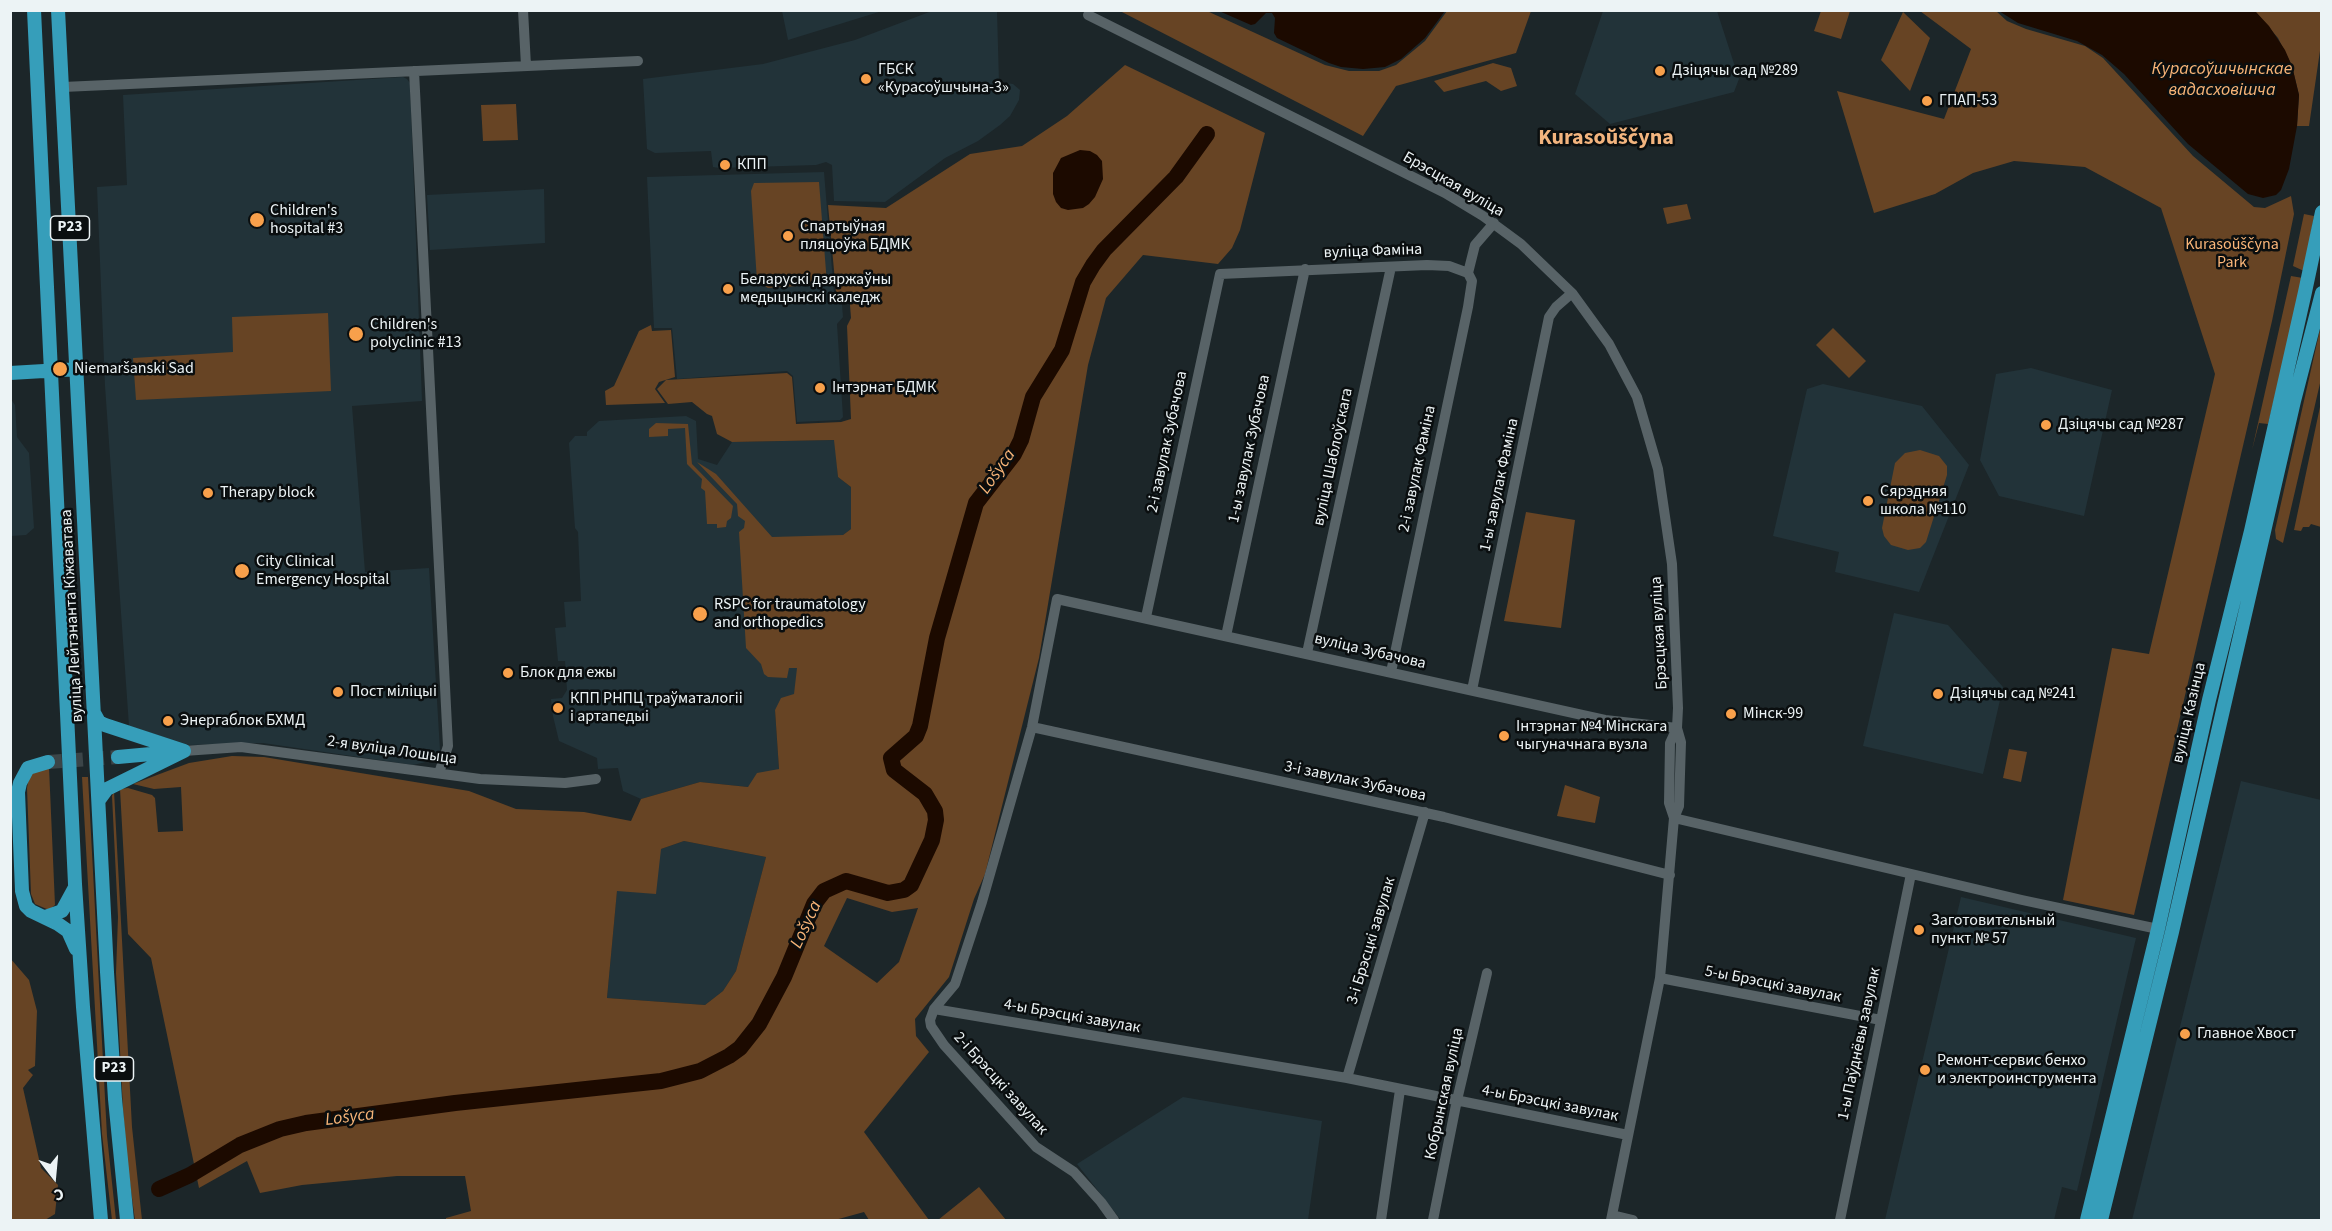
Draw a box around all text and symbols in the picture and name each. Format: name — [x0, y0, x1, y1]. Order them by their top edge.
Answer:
water label: Курасоўшчынскае вадасховішча — [2152, 59, 2292, 101]
place label: ГБСК «Курасоўшчына-3» — [878, 60, 1009, 98]
place label: Дзіцячы сад №289 — [1672, 61, 1798, 81]
marker: Дзіцячы сад №289 — [1653, 64, 1667, 78]
marker: ГБСК «Курасоўшчына-3» — [859, 72, 873, 86]
place label: ГПАП-53 — [1939, 91, 1997, 111]
marker: ГПАП-53 — [1920, 94, 1934, 108]
district label: Kurasoŭščyna — [1538, 126, 1674, 152]
street label: Брэсцкая вуліца — [1399, 148, 1507, 222]
place label: КПП — [737, 155, 767, 175]
marker: КПП — [718, 158, 732, 172]
place label: Children's hospital #3 — [270, 201, 343, 239]
marker: Children's hospital #3 — [248, 211, 266, 229]
road number: Р23 — [50, 216, 90, 240]
place label: Спартыўная пляцоўка БДМК — [800, 217, 910, 255]
marker: Спартыўная пляцоўка БДМК — [781, 229, 795, 243]
park label: Kurasoŭščyna Park — [2185, 235, 2279, 273]
street label: вуліца Фаміна — [1323, 241, 1423, 263]
place label: Беларускі дзяржаўны медыцынскі каледж — [740, 270, 891, 308]
marker: Беларускі дзяржаўны медыцынскі каледж — [721, 282, 735, 296]
place label: Children's polyclinic #13 — [370, 315, 461, 353]
marker: Children's polyclinic #13 — [347, 325, 365, 343]
place label: Niemaršanski Sad — [74, 359, 194, 379]
marker: Niemaršanski Sad — [51, 360, 69, 378]
street label: 2-і завулак Зубачова — [1144, 369, 1192, 515]
street label: 1-ы завулак Зубачова — [1225, 373, 1275, 525]
place label: Інтэрнат БДМК — [832, 378, 936, 398]
marker: Інтэрнат БДМК — [813, 381, 827, 395]
street label: вуліца Шаблоўскага — [1310, 386, 1358, 528]
street label: 2-і завулак Фаміна — [1395, 404, 1441, 534]
place label: Дзіцячы сад №287 — [2058, 415, 2184, 435]
street label: 1-ы завулак Фаміна — [1476, 417, 1524, 553]
marker: Дзіцячы сад №287 — [2039, 418, 2053, 432]
water label: Lošyca — [975, 445, 1021, 499]
place label: Сярэдняя школа №110 — [1880, 482, 1966, 520]
place label: Therapy block — [220, 483, 315, 503]
marker: Therapy block — [201, 486, 215, 500]
marker: Сярэдняя школа №110 — [1861, 494, 1875, 508]
street label: вуліца Лейтэнанта Кіжаватава — [58, 509, 88, 723]
place label: City Clinical Emergency Hospital — [256, 552, 389, 590]
marker: City Clinical Emergency Hospital — [233, 562, 251, 580]
street label: Брэсцкая вуліца — [1647, 576, 1673, 690]
place label: RSPC for traumatology and orthopedics — [714, 595, 866, 633]
marker: RSPC for traumatology and orthopedics — [691, 605, 709, 623]
street label: вуліца Зубачова — [1312, 630, 1428, 674]
street label: вуліца Казінца — [2169, 661, 2211, 765]
place label: Блок для ежы — [520, 663, 616, 683]
marker: Блок для ежы — [501, 666, 515, 680]
place label: Пост міліцыі — [350, 682, 437, 702]
place label: Дзіцячы сад №241 — [1950, 684, 2076, 704]
marker: Пост міліцыі — [331, 685, 345, 699]
marker: Дзіцячы сад №241 — [1931, 687, 1945, 701]
place label: КПП РНПЦ траўматалогіі і артапедыі — [570, 689, 743, 727]
marker: КПП РНПЦ траўматалогіі і артапедыі — [551, 701, 565, 715]
place label: Мінск-99 — [1743, 704, 1803, 724]
marker: Мінск-99 — [1724, 707, 1738, 721]
place label: Энергаблок БХМД — [180, 711, 305, 731]
marker: Энергаблок БХМД — [161, 714, 175, 728]
place label: Інтэрнат №4 Мінскага чыгуначнага вузла — [1516, 717, 1667, 755]
marker: Інтэрнат №4 Мінскага чыгуначнага вузла — [1497, 729, 1511, 743]
street label: 2-я вуліца Лошыца — [326, 732, 458, 770]
street label: 3-і завулак Зубачова — [1282, 758, 1428, 806]
street label: 3-і Брэсцкі завулак — [1344, 875, 1400, 1007]
water label: Lošyca — [787, 898, 827, 952]
place label: Заготовительный пункт № 57 — [1931, 911, 2055, 949]
marker: Заготовительный пункт № 57 — [1912, 923, 1926, 937]
street label: 5-ы Брэсцкі завулак — [1703, 962, 1843, 1008]
street label: 1-ы Паўднёвы завулак — [1834, 966, 1886, 1122]
street label: 4-ы Брэсцкі завулак — [1002, 996, 1142, 1038]
place label: Главное Хвост — [2197, 1024, 2296, 1044]
street label: Кобрынская вуліца — [1422, 1026, 1468, 1162]
marker: Главное Хвост — [2178, 1027, 2192, 1041]
street label: 2-і Брэсцкі завулак — [949, 1029, 1051, 1139]
place label: Ремонт-сервис бенхо и электроинструмента — [1937, 1051, 2096, 1089]
road number: Р23 — [94, 1057, 134, 1081]
marker: Ремонт-сервис бенхо и электроинструмента — [1918, 1063, 1932, 1077]
street label: 4-ы Брэсцкі завулак — [1480, 1081, 1620, 1127]
water label: Lošyca — [324, 1104, 376, 1132]
north arrow — [24, 1147, 84, 1207]
text: С — [51, 1182, 66, 1206]

